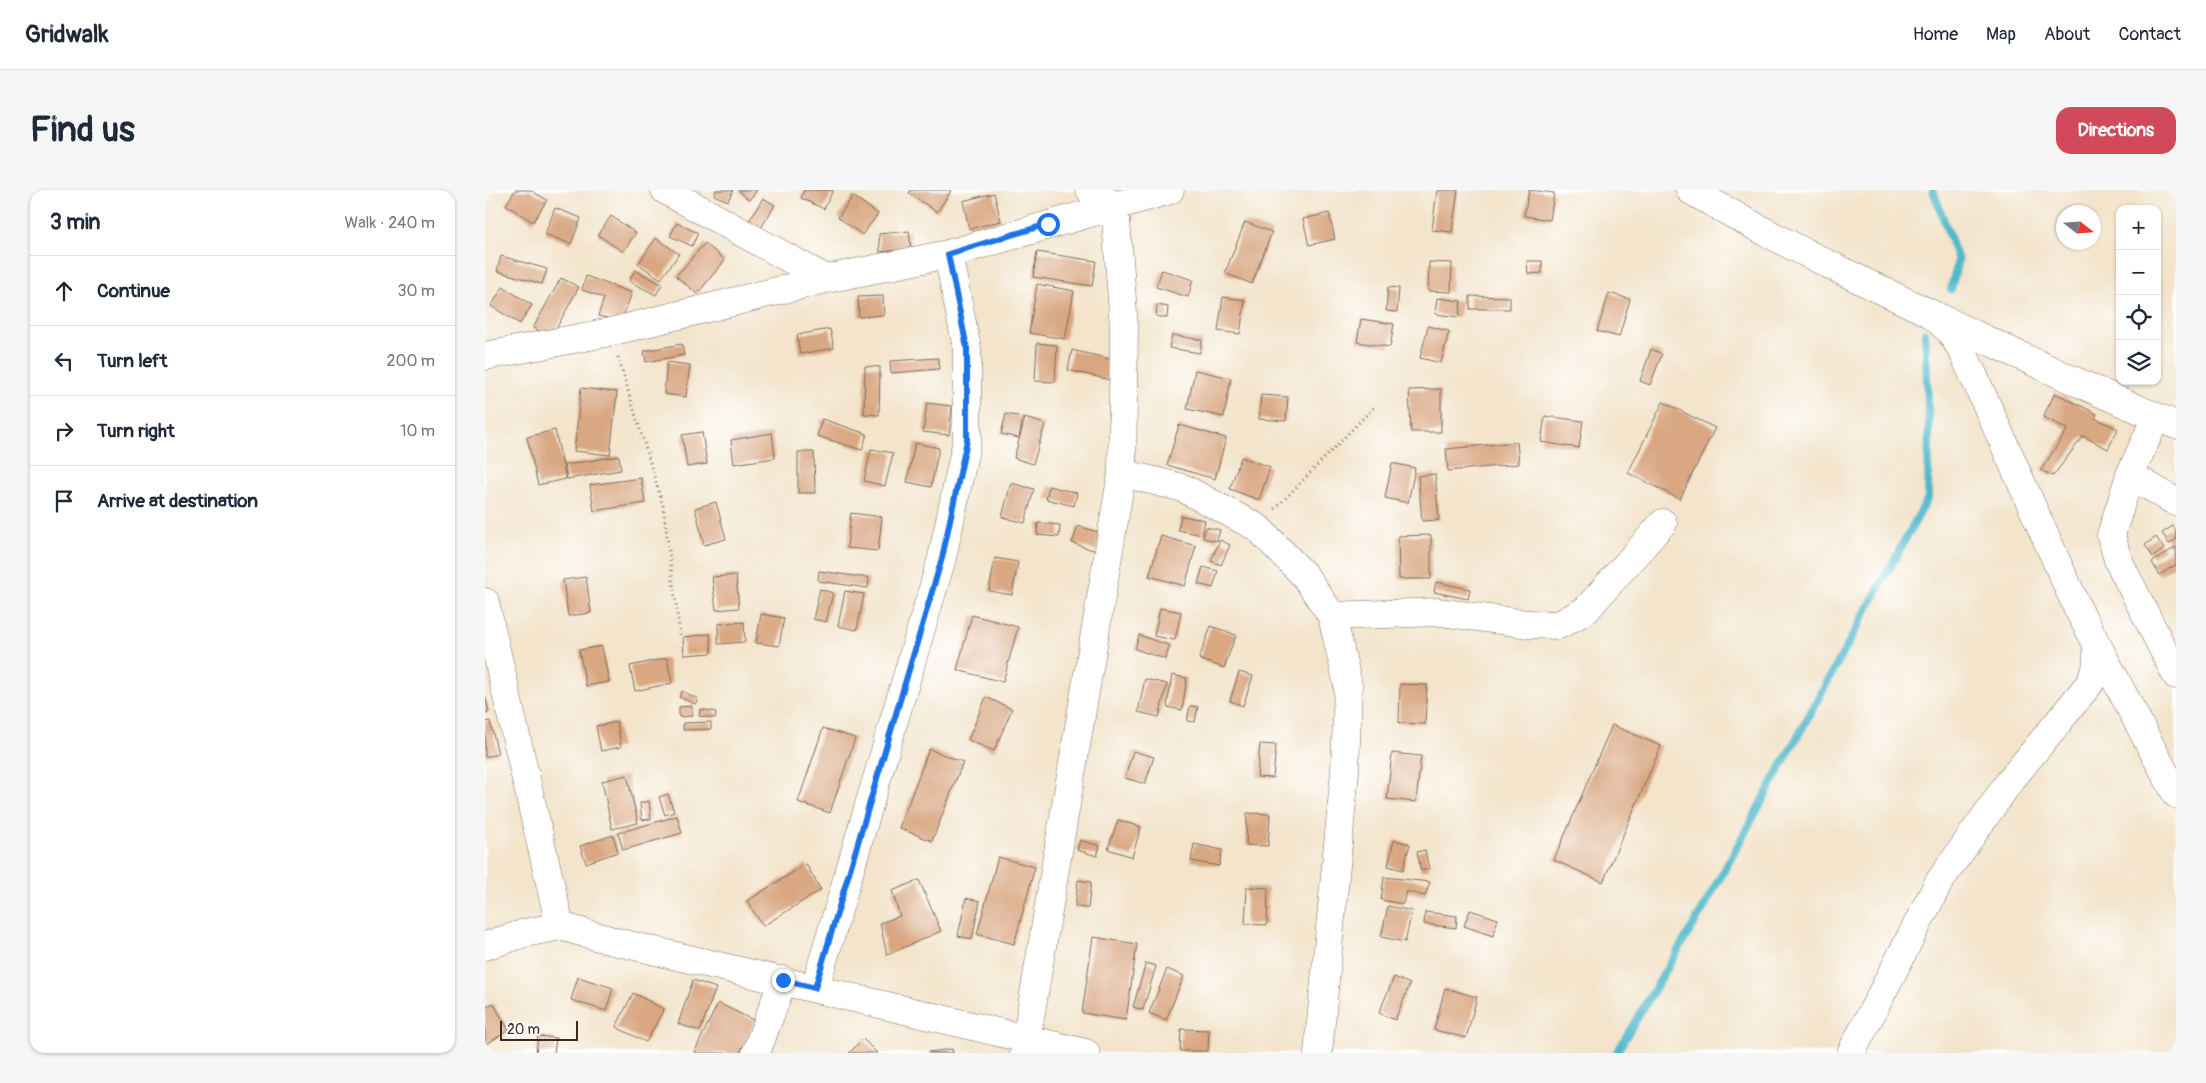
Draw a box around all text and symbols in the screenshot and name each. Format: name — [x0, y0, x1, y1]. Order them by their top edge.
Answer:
text: Gridwalk — [25, 20, 109, 49]
text: Home — [1913, 23, 1958, 46]
text: Map — [1986, 23, 2016, 46]
text: About — [2044, 23, 2090, 46]
text: Contact — [2118, 23, 2181, 46]
button: Directions — [2056, 107, 2176, 154]
text: Find us — [30, 108, 135, 152]
north arrow — [2056, 205, 2101, 250]
map controls — [2116, 205, 2161, 385]
button: + — [2116, 205, 2161, 250]
text: 3 min — [50, 209, 100, 236]
text: Walk · 240 m — [344, 213, 435, 233]
route start — [1037, 213, 1060, 236]
button: − — [2116, 250, 2161, 295]
icon: ahead — [50, 277, 78, 305]
text: Continue — [97, 279, 170, 303]
text: 30 m — [397, 281, 435, 301]
button: locate — [2116, 295, 2161, 340]
button: layers — [2116, 340, 2161, 385]
icon: left — [50, 347, 78, 375]
text: Turn left — [97, 349, 167, 373]
text: 200 m — [387, 351, 435, 371]
icon: right — [50, 417, 78, 445]
text: Turn right — [97, 419, 175, 443]
text: 10 m — [400, 421, 435, 441]
icon: arrive — [50, 487, 78, 515]
text: Arrive at destination — [97, 489, 258, 513]
route end — [772, 969, 795, 992]
scale bar — [500, 1018, 577, 1041]
text: 20 m — [507, 1021, 540, 1038]

